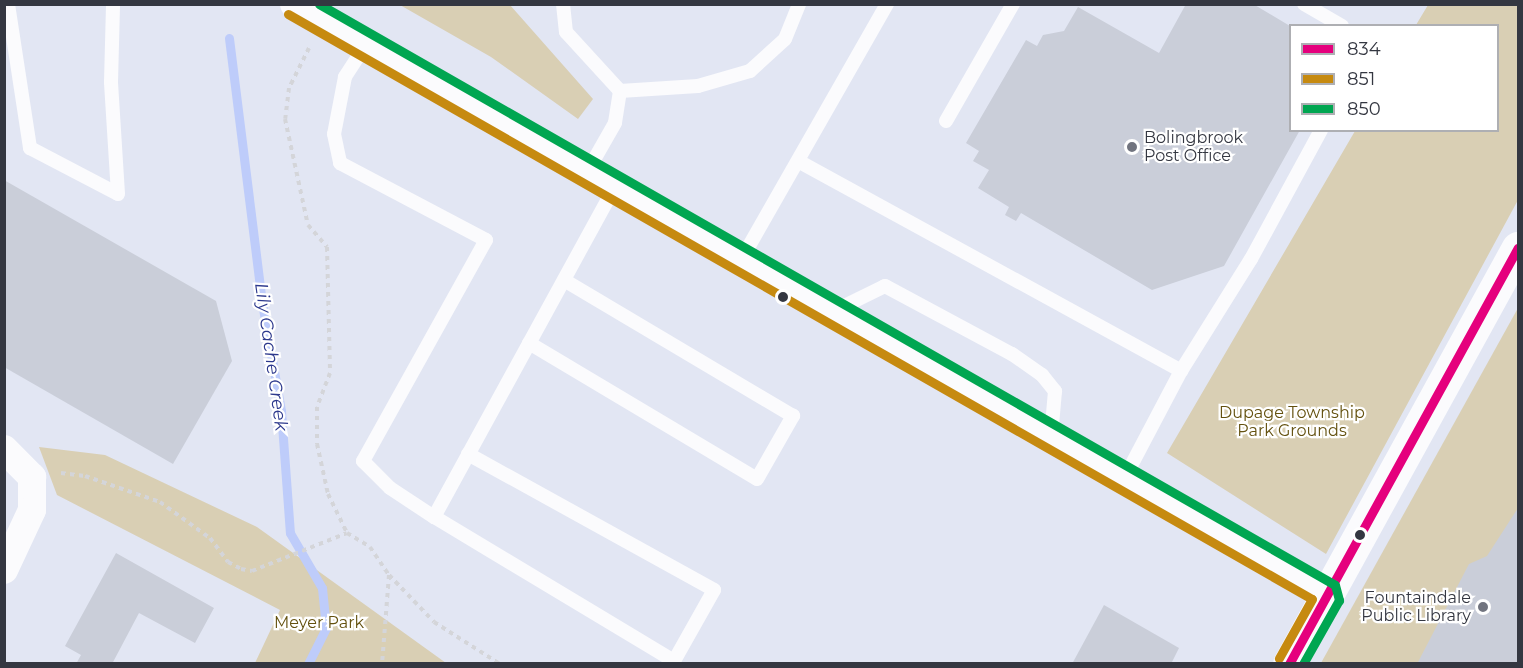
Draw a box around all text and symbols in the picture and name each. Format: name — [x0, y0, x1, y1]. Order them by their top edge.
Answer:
legend — [1289, 24, 1499, 132]
text: 834 — [1347, 38, 1381, 60]
text: 851 — [1347, 68, 1375, 90]
text: 850 — [1347, 98, 1381, 120]
place label: Bolingbrook Post Office — [1144, 128, 1243, 166]
marker: Bolingbrook Post Office — [1125, 140, 1139, 154]
water label: Lily Cache Creek — [250, 281, 292, 433]
unlabelled marker — [777, 291, 789, 303]
park label: Dupage Township Park Grounds — [1219, 403, 1365, 441]
unlabelled marker — [1354, 529, 1366, 541]
place label: Fountaindale Public Library — [1361, 588, 1471, 626]
marker: Fountaindale Public Library — [1476, 600, 1490, 614]
park label: Meyer Park — [274, 613, 364, 633]

